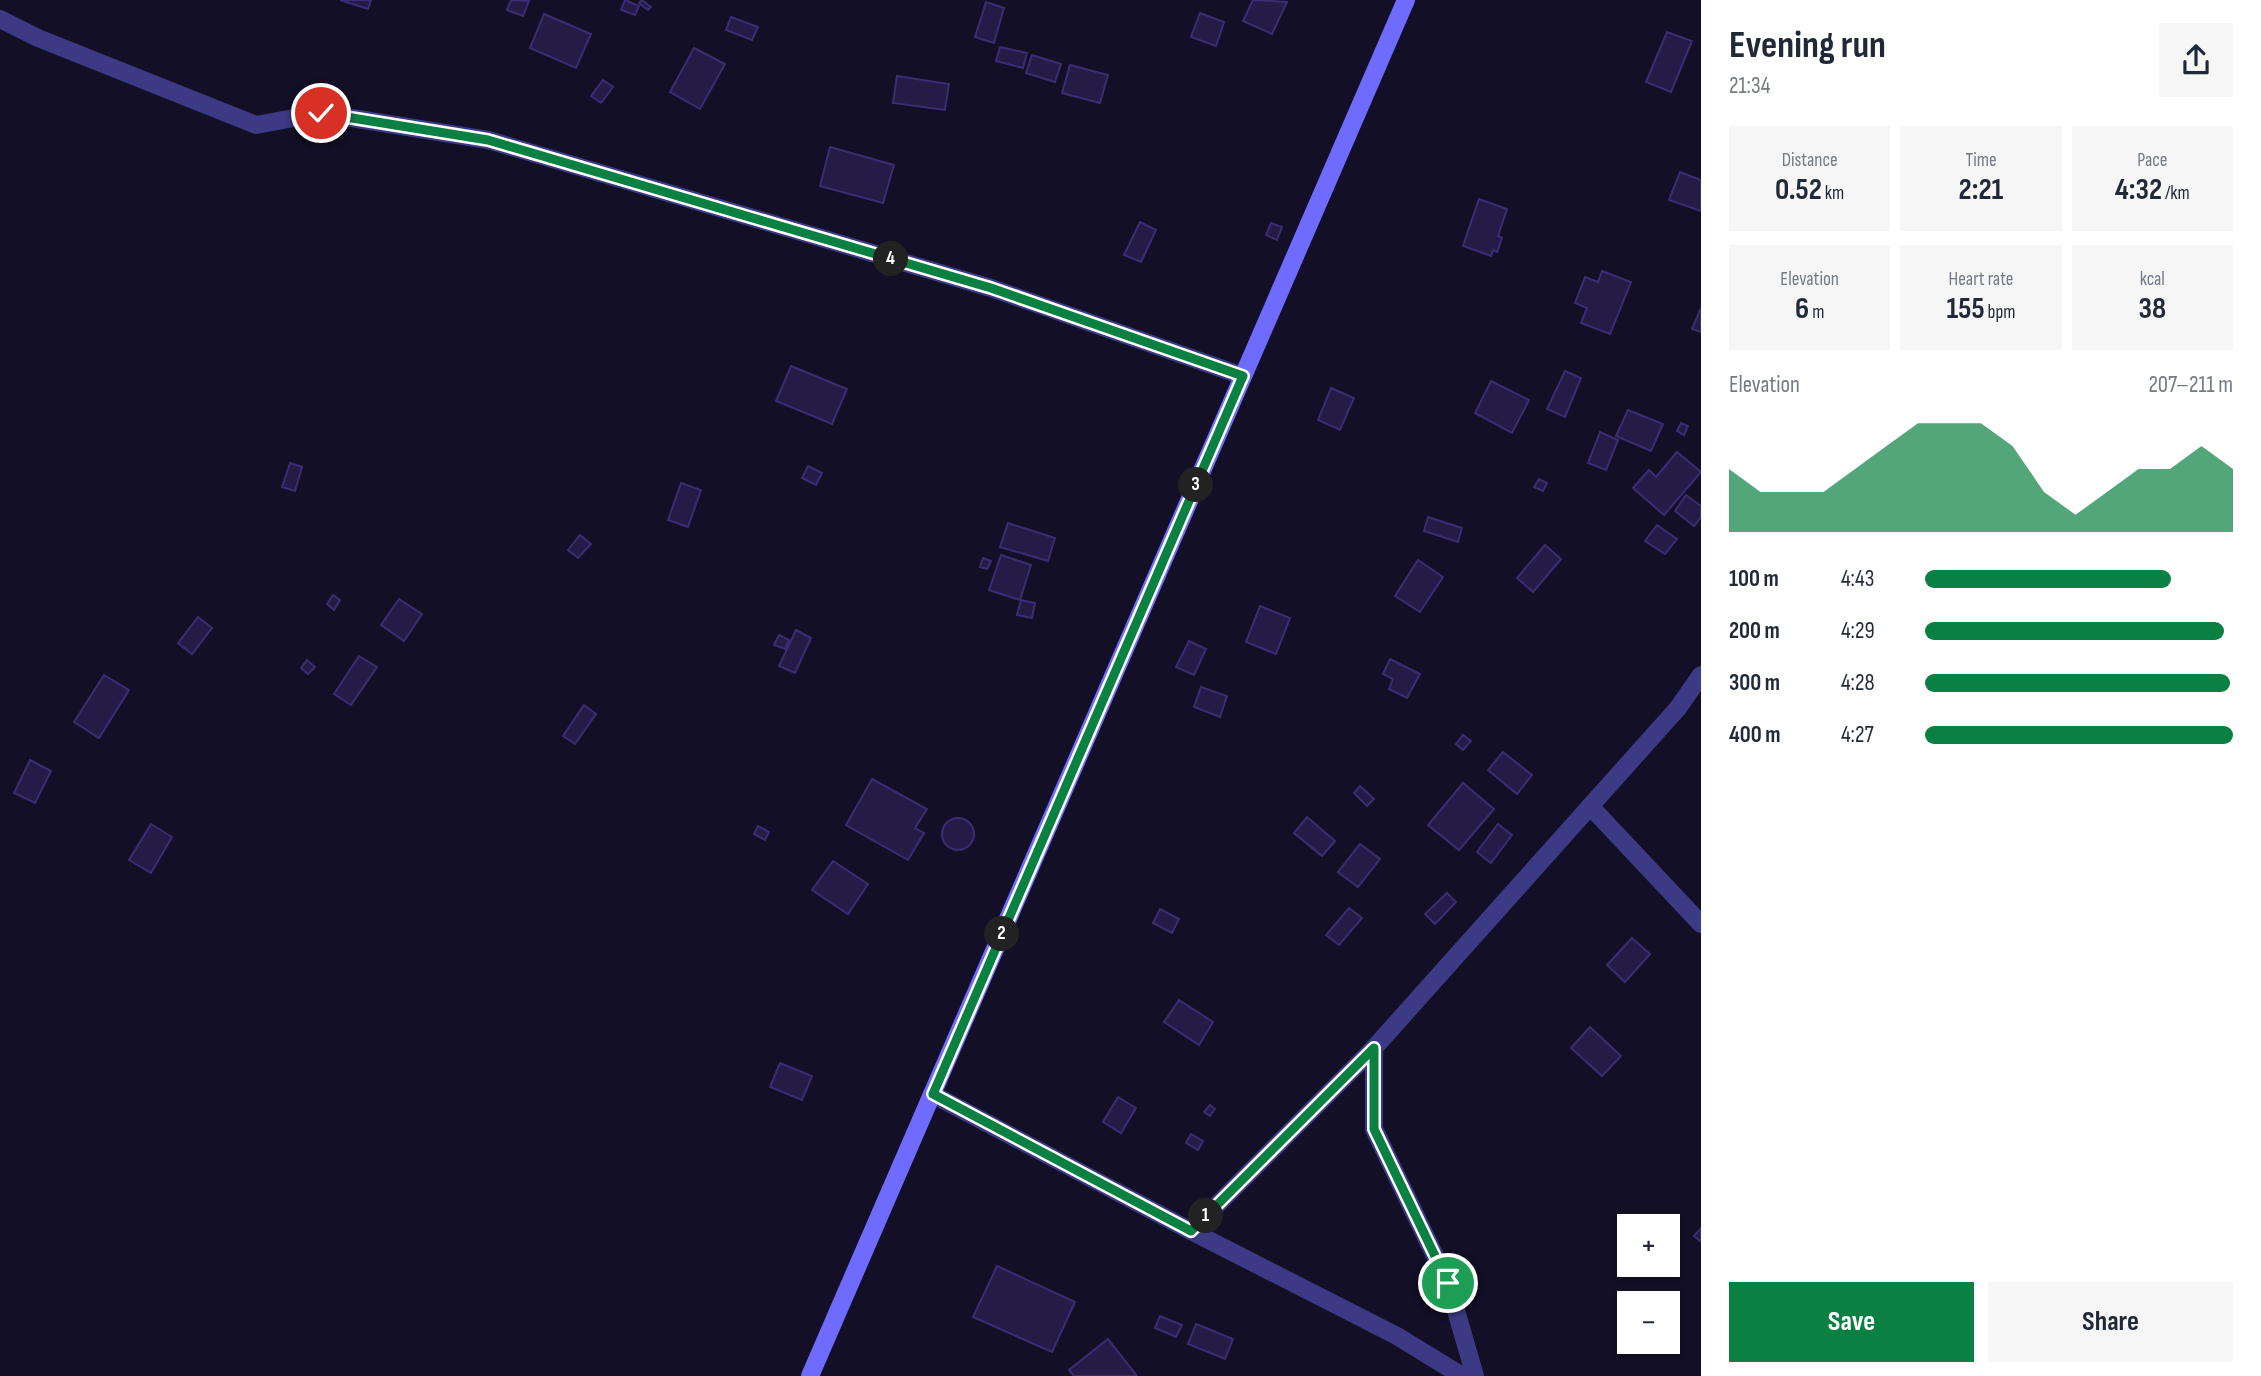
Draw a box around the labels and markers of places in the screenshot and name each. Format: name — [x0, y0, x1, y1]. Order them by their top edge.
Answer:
pin — [291, 83, 351, 143]
pin: 4 — [874, 242, 908, 276]
pin: 3 — [1178, 468, 1214, 503]
pin: 2 — [984, 916, 1020, 951]
pin: 1 — [1188, 1198, 1224, 1234]
pin — [1418, 1253, 1478, 1313]

